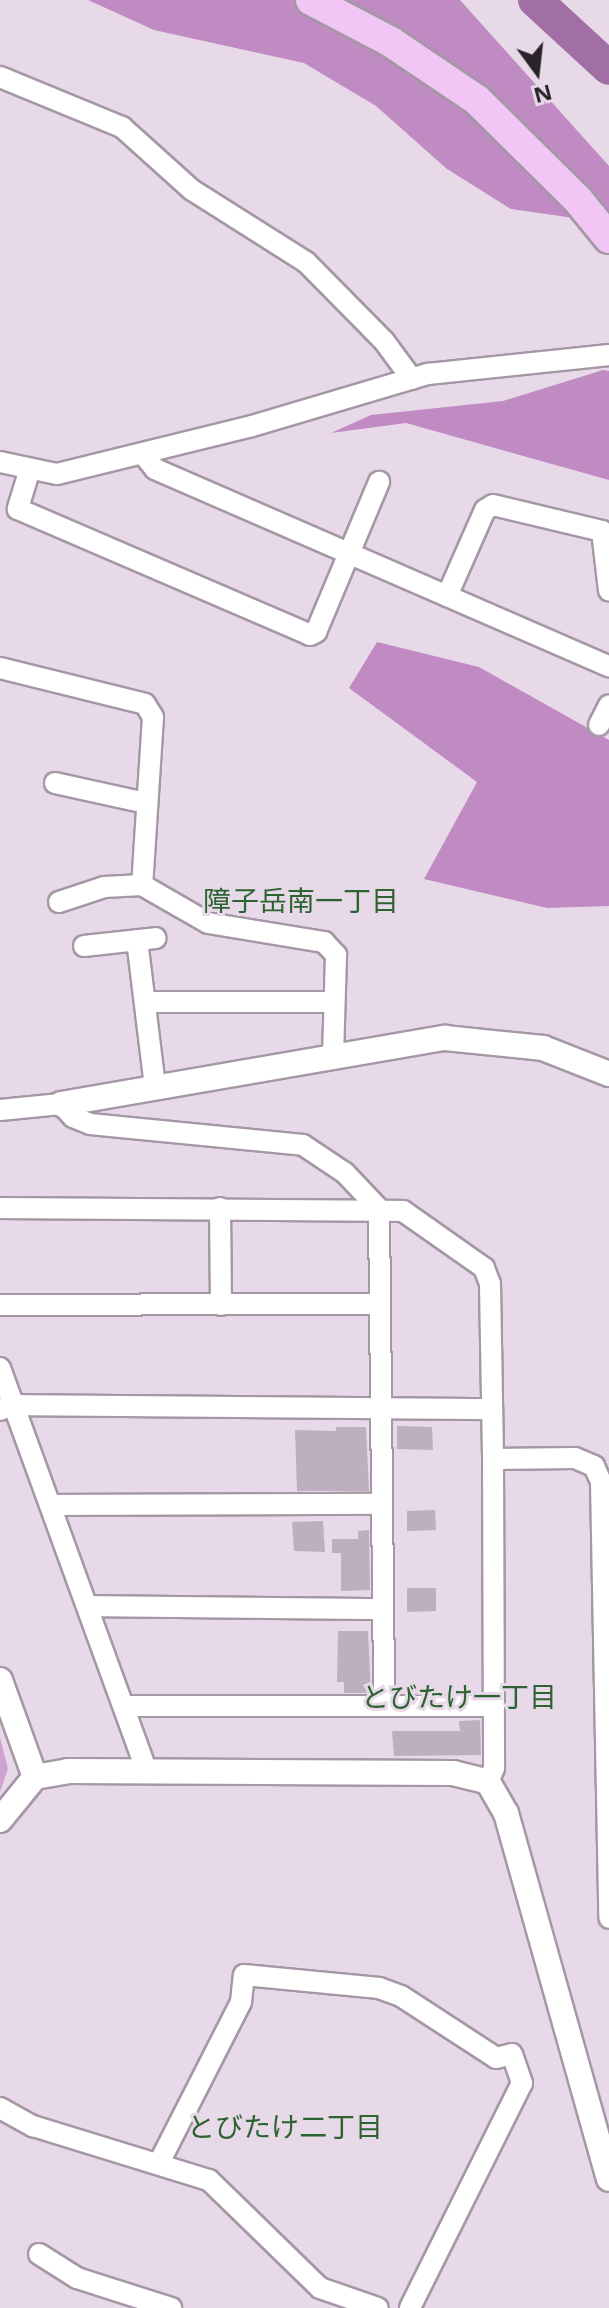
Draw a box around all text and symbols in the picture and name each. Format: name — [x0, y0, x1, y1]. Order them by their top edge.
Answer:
north arrow — [497, 32, 577, 112]
text: N — [531, 78, 556, 112]
district label: 障子岳南一丁目 — [203, 883, 399, 917]
district label: とびたけ一丁目 — [361, 1679, 557, 1713]
district label: とびたけ二丁目 — [187, 2109, 383, 2143]

